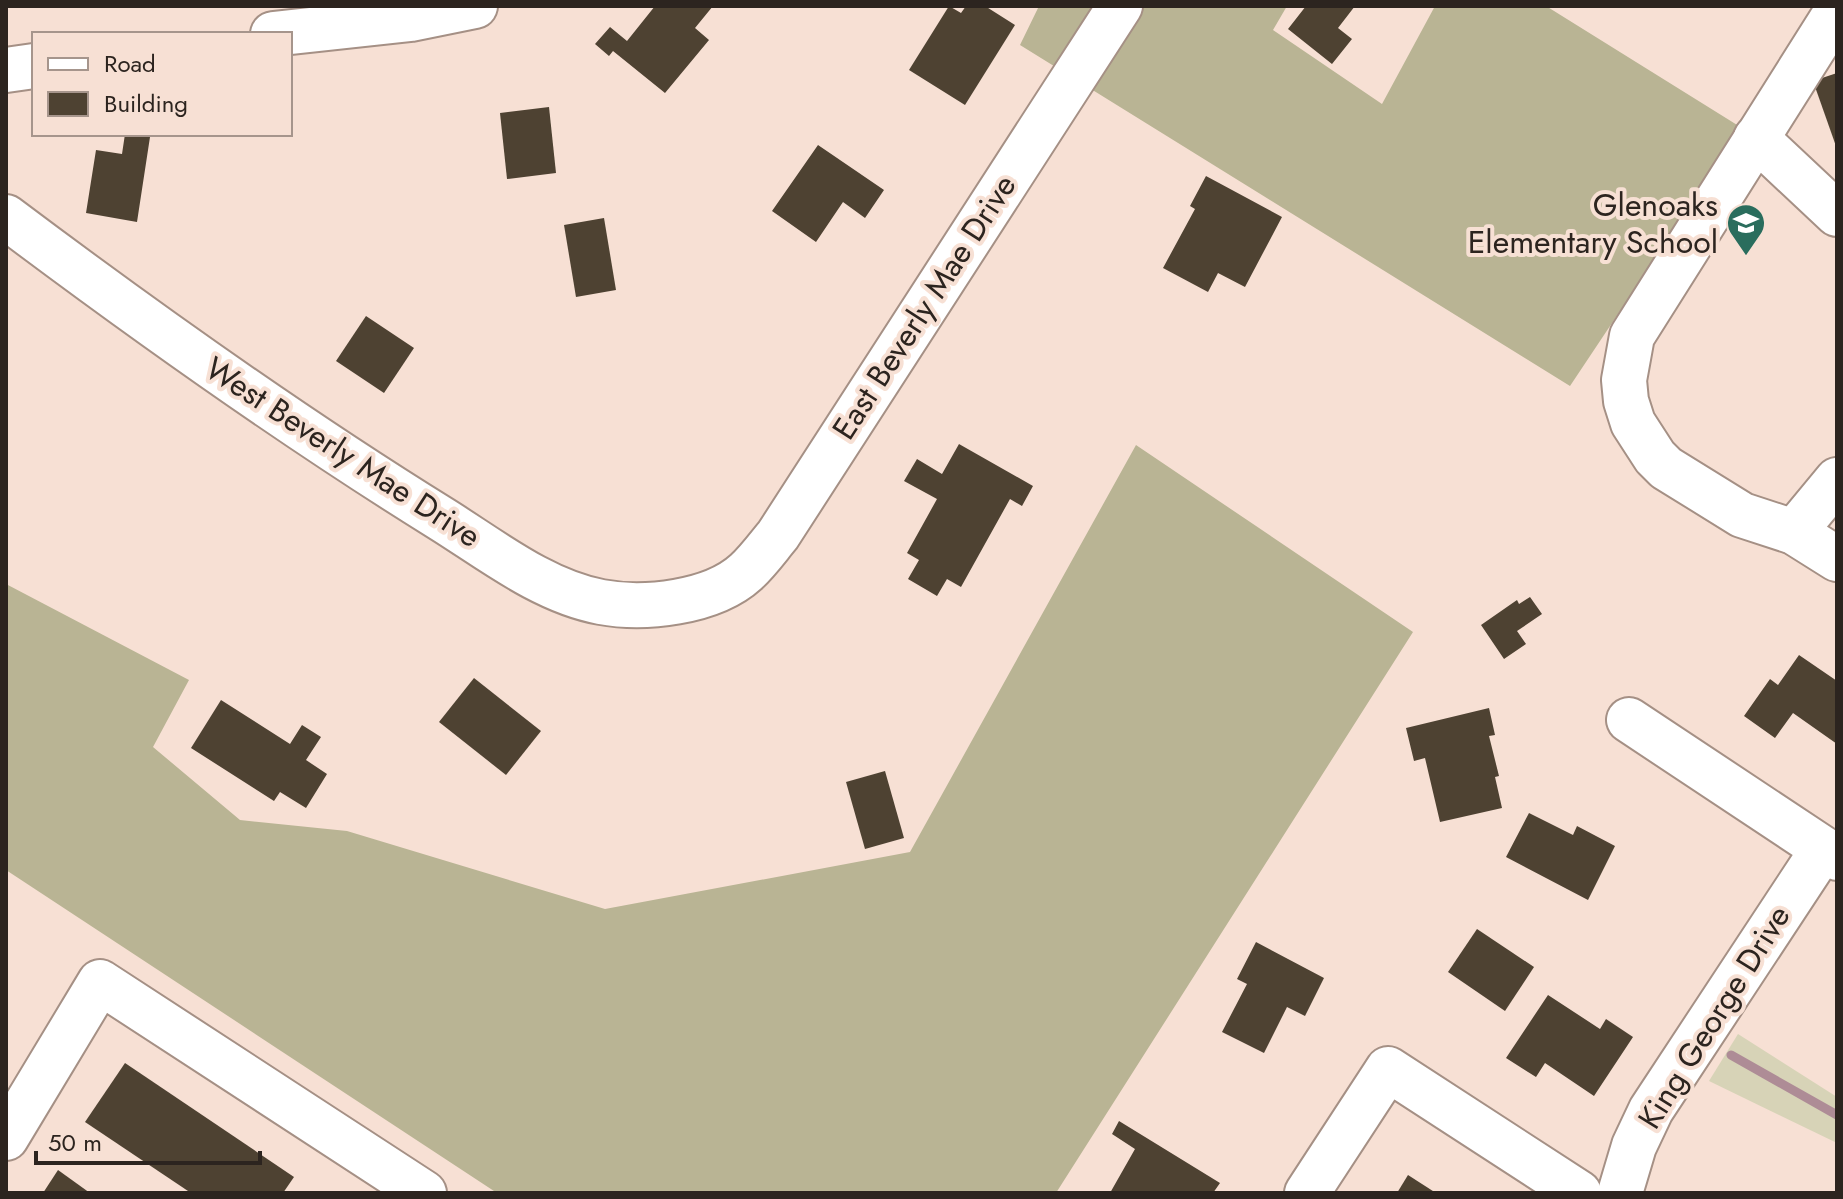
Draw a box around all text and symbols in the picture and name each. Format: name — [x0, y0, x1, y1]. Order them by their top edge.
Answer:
legend — [32, 32, 292, 136]
text: Road — [104, 46, 156, 81]
text: Building — [104, 86, 188, 121]
street label: East Beverly Mae Drive — [821, 165, 1027, 449]
place label: Glenoaks Elementary School — [1468, 182, 1718, 265]
school or university icon: Glenoaks Elementary School — [1725, 202, 1767, 257]
street label: West Beverly Mae Drive — [196, 345, 490, 559]
street label: King George Drive — [1627, 896, 1801, 1138]
scale bar — [36, 1115, 260, 1165]
text: 50 m — [48, 1125, 102, 1160]

